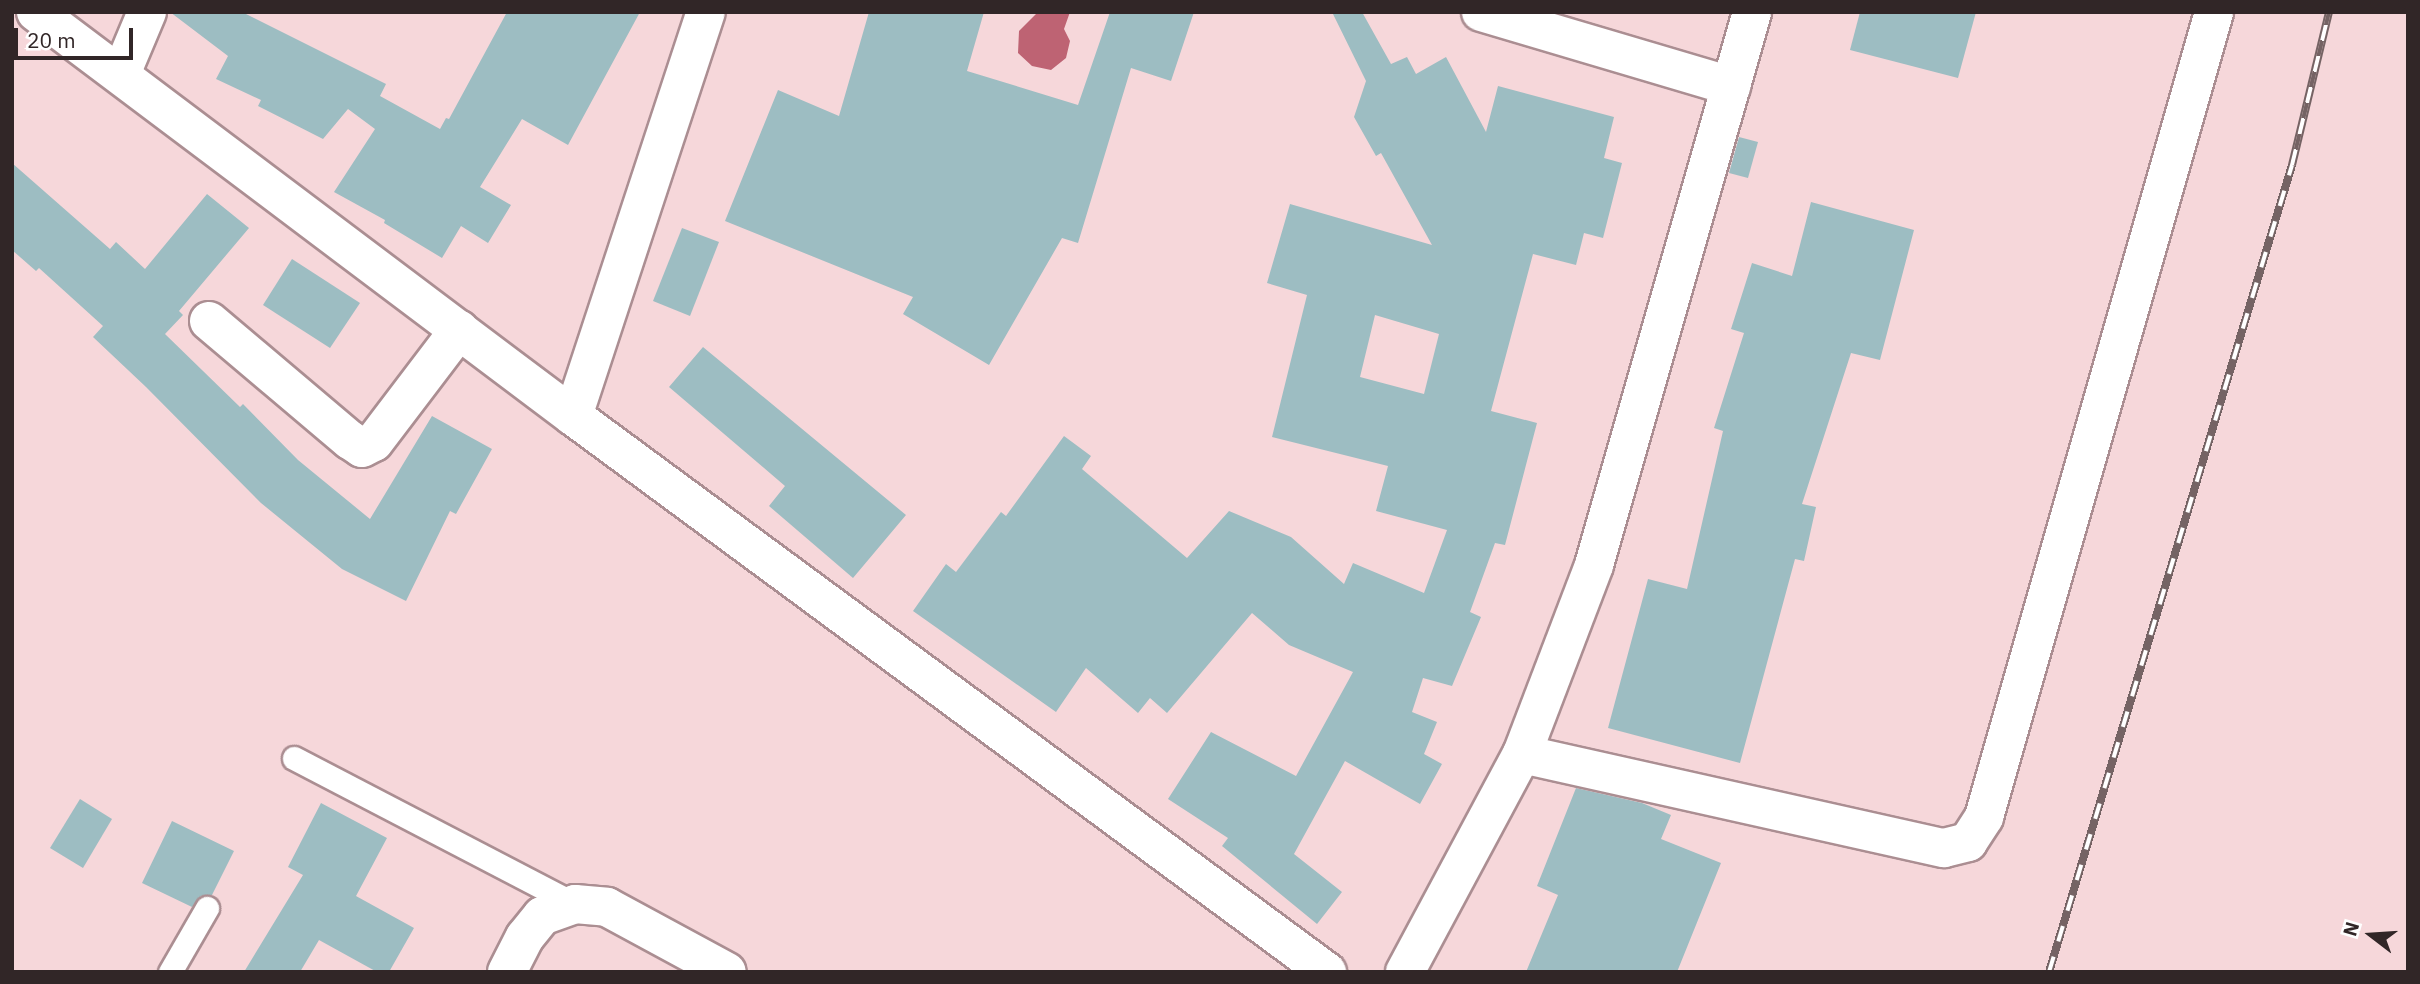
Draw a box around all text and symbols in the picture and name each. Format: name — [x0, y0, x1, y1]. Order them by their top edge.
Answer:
scale bar — [18, 14, 136, 58]
text: 20 m — [27, 26, 76, 54]
north arrow — [2336, 900, 2406, 970]
text: N — [2337, 919, 2364, 939]

